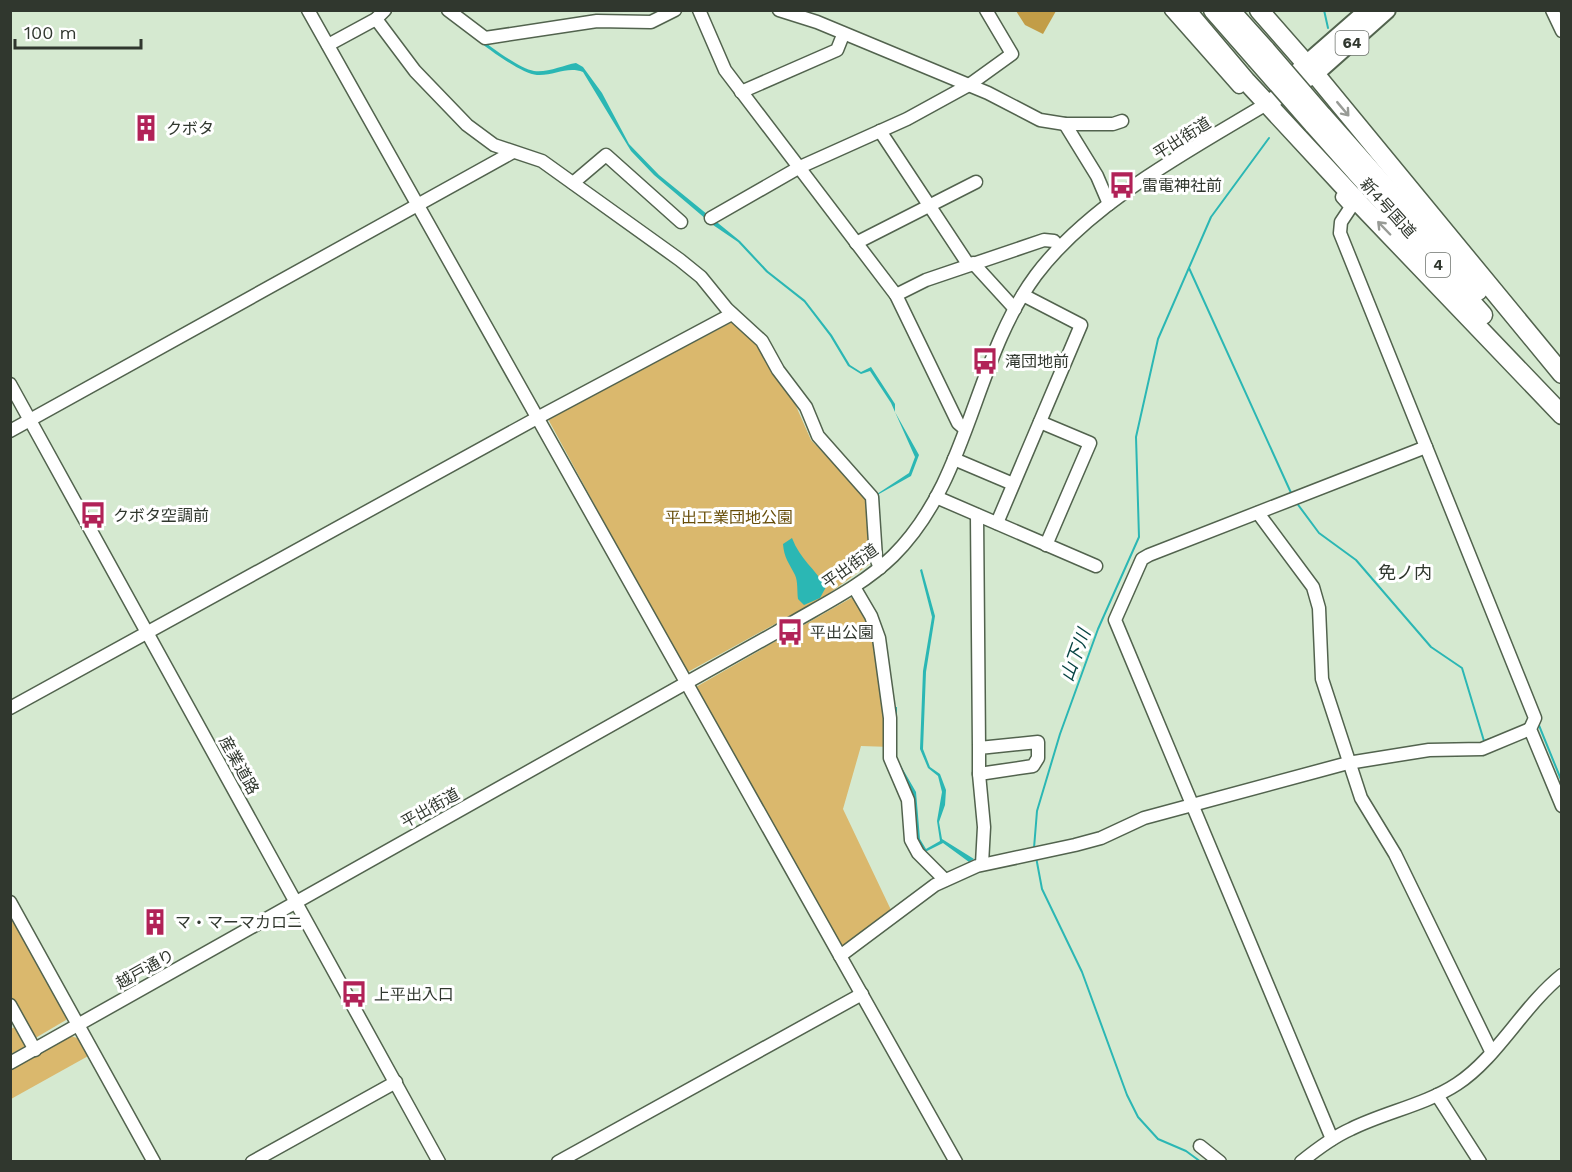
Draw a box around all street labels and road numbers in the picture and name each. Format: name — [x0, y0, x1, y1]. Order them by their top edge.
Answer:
road number: 64 — [1336, 31, 1368, 55]
street label: 平出街道 — [1150, 113, 1214, 163]
street label: 新4号国道 — [1356, 174, 1420, 242]
road number: 4 — [1426, 253, 1450, 277]
street label: 平出街道 — [818, 540, 882, 592]
street label: 産業道路 — [215, 732, 263, 798]
street label: 平出街道 — [397, 784, 463, 832]
street label: 越戸通り — [112, 945, 178, 993]

